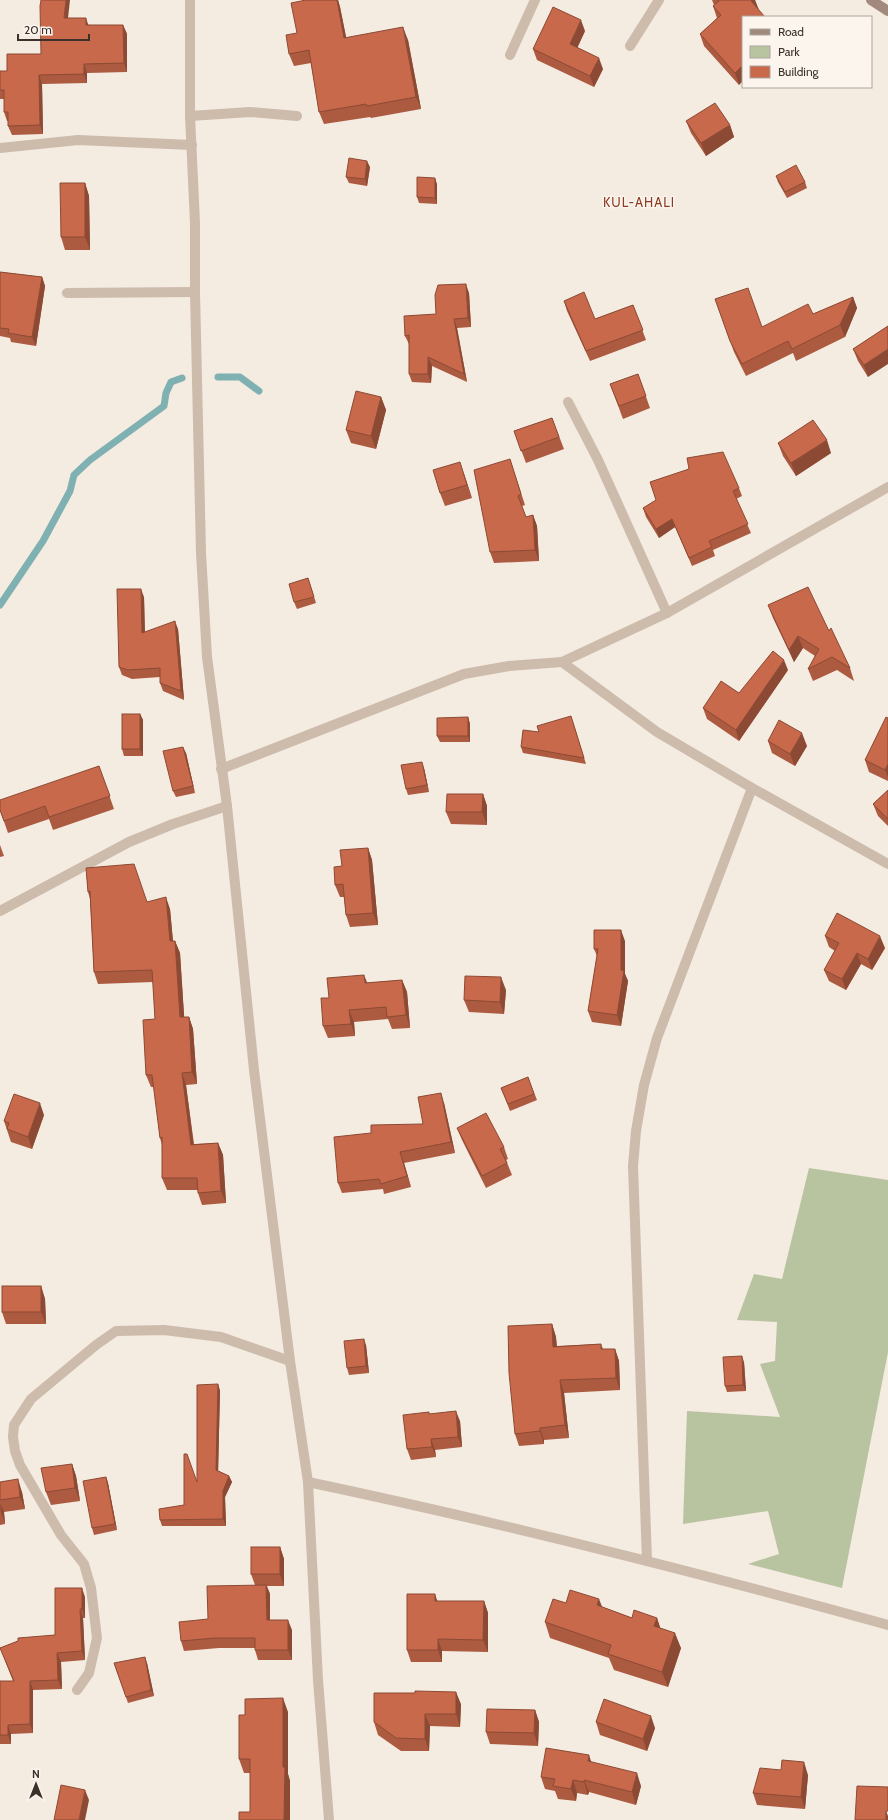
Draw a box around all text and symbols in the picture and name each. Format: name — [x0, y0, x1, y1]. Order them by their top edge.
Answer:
scale bar — [18, 16, 89, 42]
legend — [742, 16, 872, 88]
text: 20 m — [24, 22, 52, 37]
text: Road — [778, 24, 804, 39]
text: Park — [778, 44, 800, 59]
text: Building — [778, 64, 820, 79]
district label: KUL-AHALI — [603, 194, 675, 210]
north arrow — [16, 1764, 56, 1804]
text: N — [32, 1767, 40, 1781]

